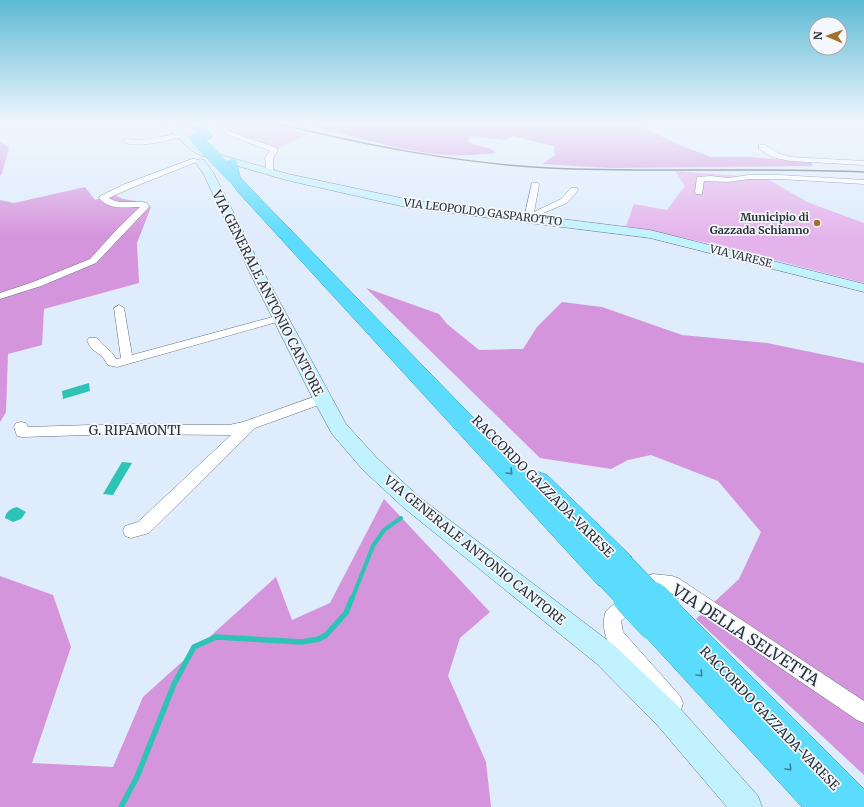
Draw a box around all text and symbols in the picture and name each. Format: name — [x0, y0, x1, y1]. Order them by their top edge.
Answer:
north arrow — [808, 16, 848, 56]
text: N — [811, 31, 825, 40]
street label: VIA GENERALE ANTONIO CANTORE — [208, 187, 327, 400]
street label: VIA LEOPOLDO GASPAROTTO — [402, 195, 563, 229]
place label: Municipio di Gazzada Schianno — [710, 210, 809, 237]
marker: Municipio di Gazzada Schianno — [812, 218, 822, 228]
street label: VIA VARESE — [707, 241, 774, 271]
street label: RACCORDO GAZZADA-VARESE — [468, 412, 618, 561]
street label: G. RIPAMONTI — [89, 422, 181, 439]
one-way arrow — [505, 467, 513, 475]
street label: VIA GENERALE ANTONIO CANTORE — [380, 471, 569, 629]
street label: VIA DELLA SELVETTA — [668, 579, 824, 690]
street label: RACCORDO GAZZADA-VARESE — [696, 643, 844, 795]
one-way arrow — [695, 669, 702, 676]
one-way arrow — [785, 763, 792, 771]

